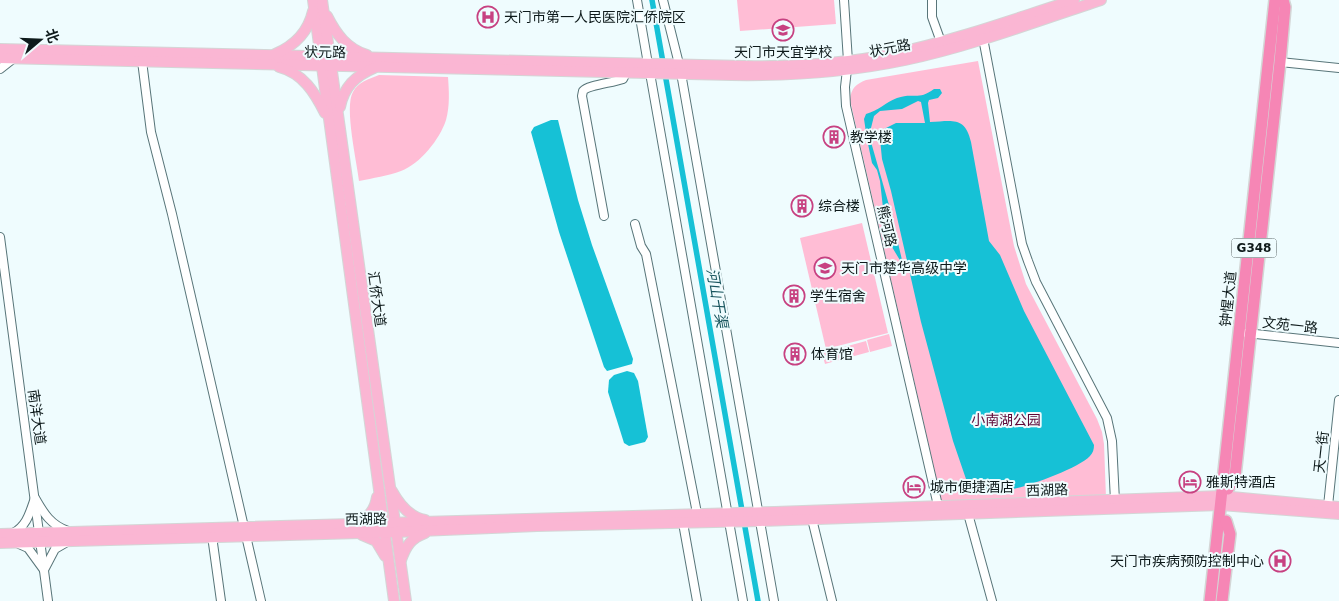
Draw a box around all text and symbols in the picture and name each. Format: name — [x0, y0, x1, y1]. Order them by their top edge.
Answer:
hospital icon: 天门市第一人民医院汇侨院区 — [476, 5, 500, 29]
place label: 天门市第一人民医院汇侨院区 — [504, 9, 686, 25]
north arrow — [15, 15, 65, 65]
school or university icon: 天门市天宜学校 — [771, 18, 795, 42]
text: 北 — [42, 27, 62, 45]
street label: 状元路 — [868, 36, 912, 60]
street label: 状元路 — [304, 44, 346, 60]
place label: 天门市天宜学校 — [734, 44, 832, 60]
building icon: 教学楼 — [822, 125, 846, 149]
place label: 教学楼 — [850, 129, 892, 145]
building icon: 综合楼 — [790, 194, 814, 218]
place label: 综合楼 — [818, 198, 860, 214]
street label: 熊河路 — [874, 204, 900, 248]
road number: G348 — [1232, 238, 1276, 258]
school or university icon: 天门市楚华高级中学 — [813, 256, 837, 280]
place label: 天门市楚华高级中学 — [841, 260, 967, 276]
water label: 河山干渠 — [703, 267, 731, 331]
street label: 汇侨大道 — [365, 270, 389, 328]
street label: 钟惺大道 — [1217, 270, 1239, 328]
building icon: 学生宿舍 — [782, 284, 806, 308]
place label: 学生宿舍 — [810, 288, 866, 304]
street label: 文苑一路 — [1261, 314, 1319, 336]
building icon: 体育馆 — [783, 342, 807, 366]
place label: 体育馆 — [811, 346, 853, 362]
street label: 南洋大道 — [25, 388, 49, 446]
park label: 小南湖公园 — [971, 412, 1041, 428]
street label: 天一街 — [1311, 430, 1331, 474]
hotel icon: 雅斯特酒店 — [1178, 470, 1202, 494]
place label: 雅斯特酒店 — [1206, 474, 1276, 490]
hotel icon: 城市便捷酒店 — [902, 475, 926, 499]
place label: 城市便捷酒店 — [930, 479, 1014, 495]
street label: 西湖路 — [1026, 481, 1068, 499]
street label: 西湖路 — [345, 511, 387, 527]
hospital icon: 天门市疾病预防控制中心 — [1268, 549, 1292, 573]
place label: 天门市疾病预防控制中心 — [1110, 553, 1264, 569]

